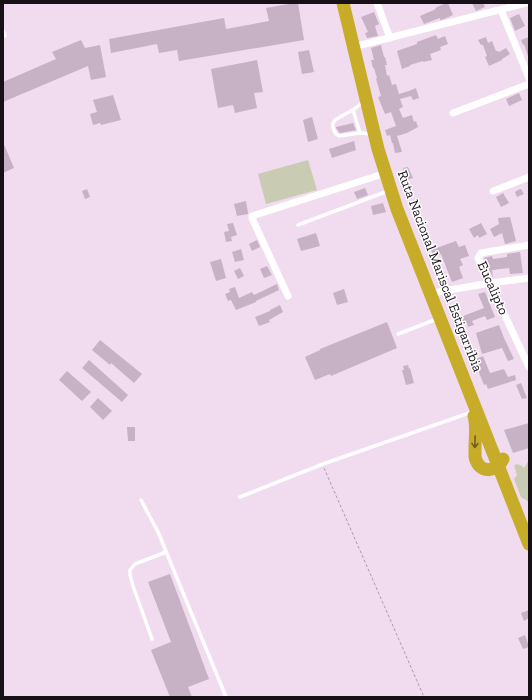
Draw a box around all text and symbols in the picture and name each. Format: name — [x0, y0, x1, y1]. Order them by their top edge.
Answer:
street label: Ruta Nacional Mariscal Estigarribia — [394, 168, 486, 374]
street label: Eucalipto — [474, 258, 512, 318]
one-way arrow — [471, 435, 479, 448]

